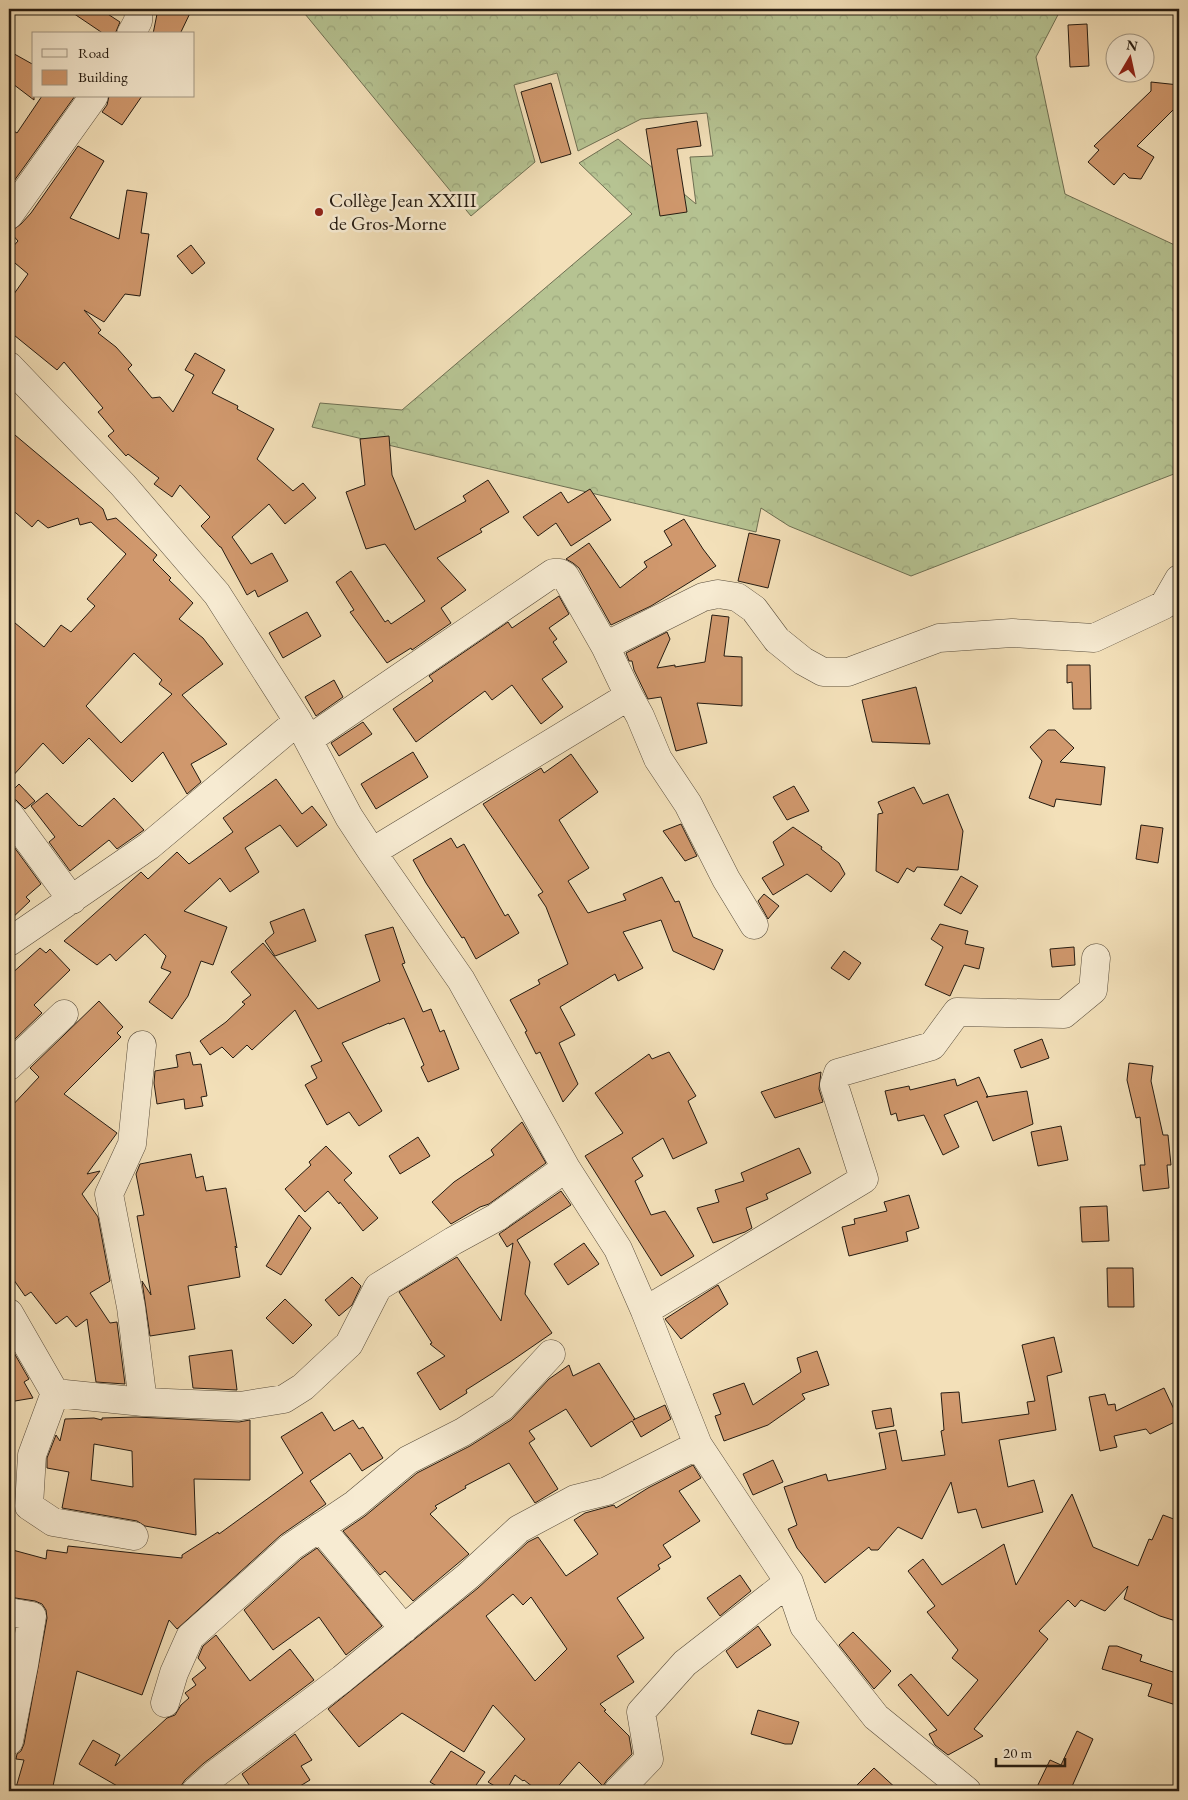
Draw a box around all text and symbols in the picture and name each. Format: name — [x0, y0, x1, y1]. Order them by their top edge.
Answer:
legend — [32, 32, 195, 98]
north arrow — [1106, 32, 1156, 82]
text: N — [1125, 35, 1140, 55]
text: Road — [78, 43, 110, 62]
text: Building — [78, 67, 128, 86]
place label: Collège Jean XXIII de Gros-Morne — [329, 187, 477, 236]
marker: Collège Jean XXIII de Gros-Morne — [313, 206, 325, 218]
scale bar — [996, 1735, 1064, 1767]
text: 20 m — [1003, 1743, 1032, 1762]

